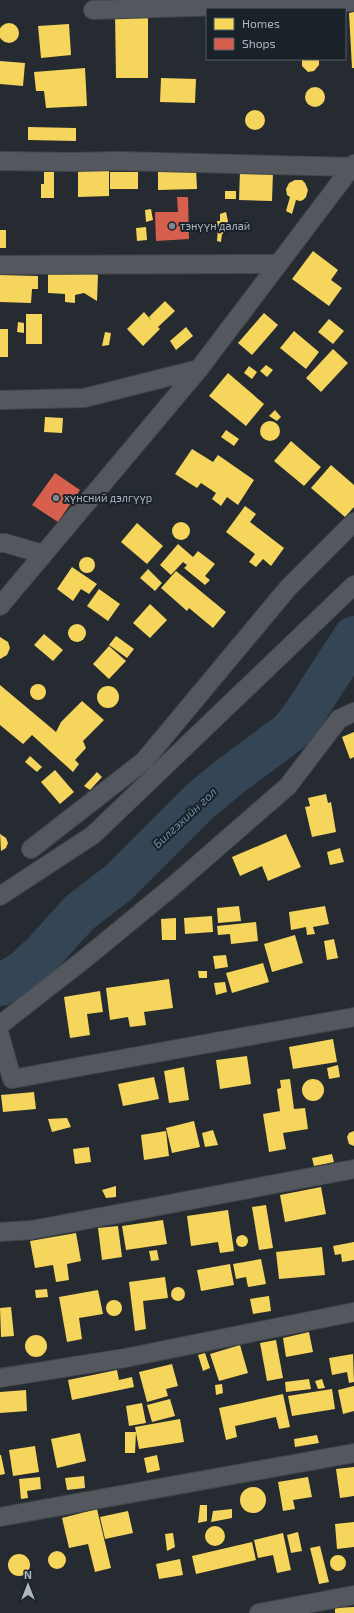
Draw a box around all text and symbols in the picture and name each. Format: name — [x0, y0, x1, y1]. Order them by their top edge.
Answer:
legend — [206, 8, 346, 60]
text: Homes — [242, 16, 280, 30]
text: Shops — [242, 36, 276, 50]
place label: тэнүүн далай — [180, 219, 250, 232]
marker: тэнүүн далай — [167, 221, 177, 231]
place label: хүнсний дэлгүүр — [64, 491, 152, 504]
marker: хүнсний дэлгүүр — [51, 493, 61, 503]
water label: Билгэхийн гол — [150, 784, 219, 850]
north arrow — [8, 1565, 48, 1605]
text: N — [24, 1568, 32, 1581]

